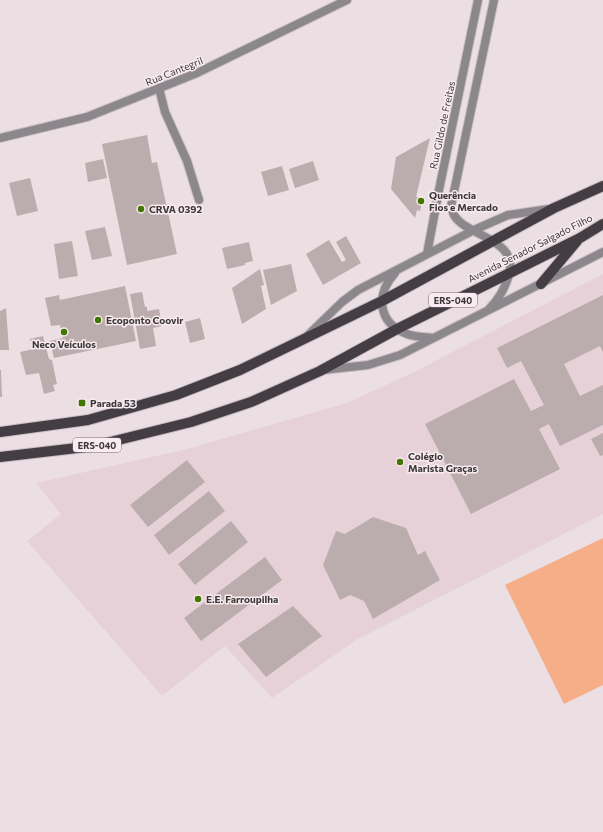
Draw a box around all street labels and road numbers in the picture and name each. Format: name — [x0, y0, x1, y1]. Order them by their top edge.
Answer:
street label: Rua Cantegril — [143, 54, 205, 88]
street label: Rua Gildo de Freitas — [427, 80, 457, 170]
street label: Avenida Senador Salgado Filho — [466, 211, 594, 285]
road number: ERS-040 — [429, 293, 477, 307]
road number: ERS-040 — [73, 438, 121, 452]

